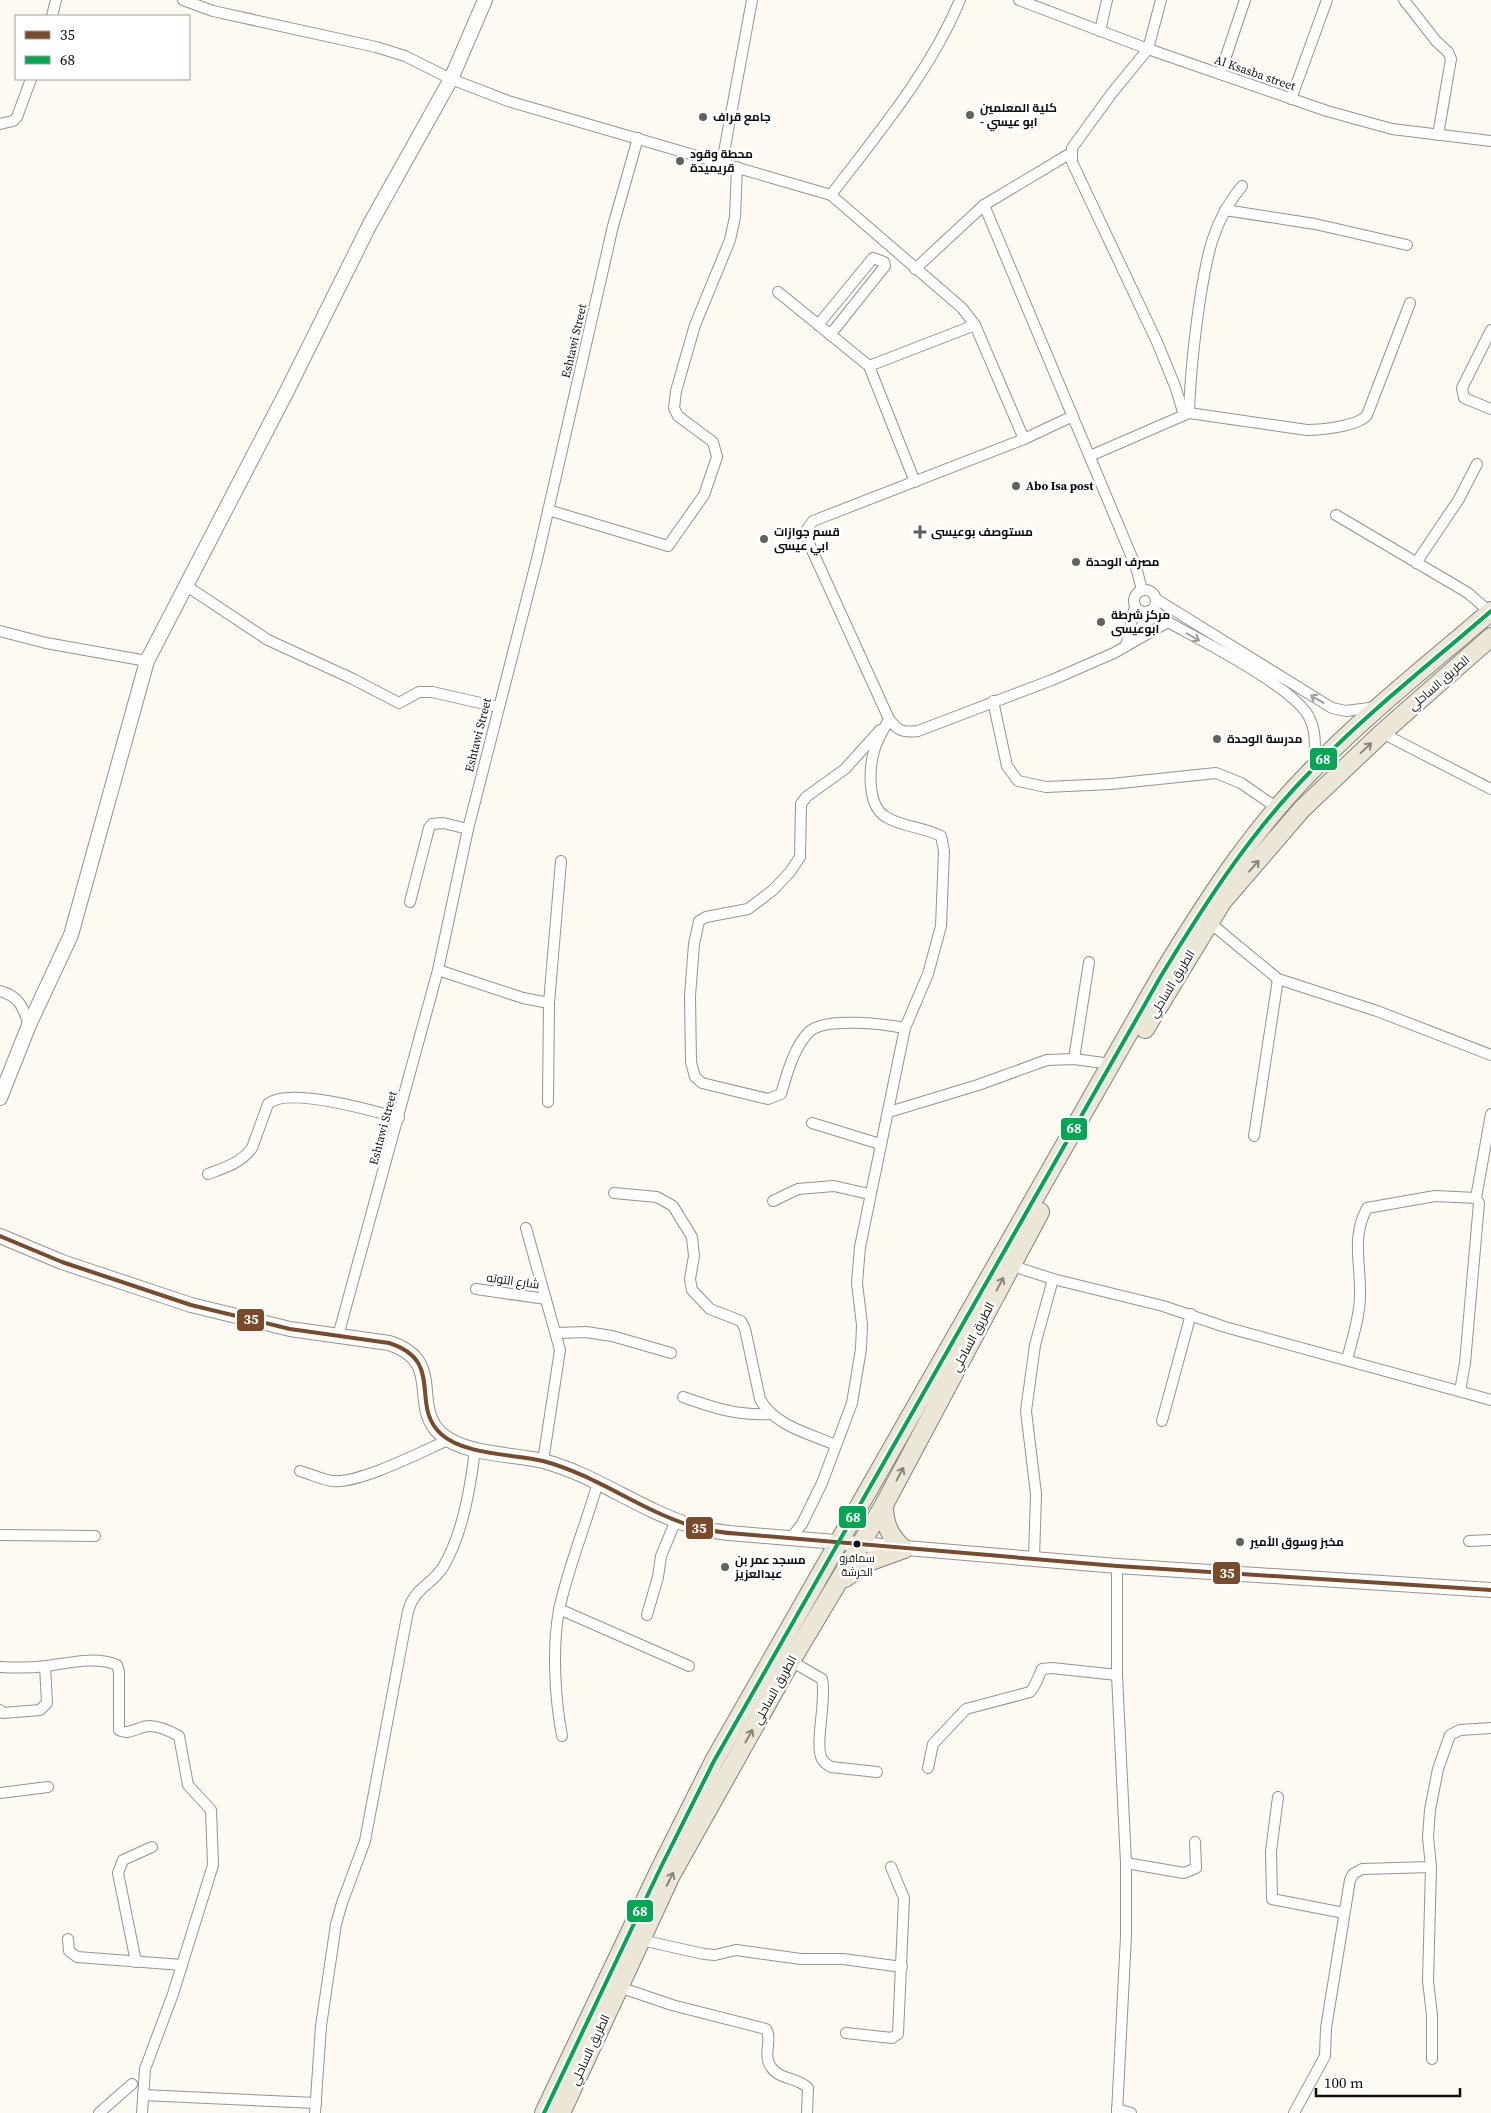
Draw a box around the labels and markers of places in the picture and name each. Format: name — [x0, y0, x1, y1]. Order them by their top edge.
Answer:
place label: كلية المعلمين - ابو عيسي — [980, 100, 1057, 132]
place label: جامع قراف — [713, 109, 771, 126]
marker: كلية المعلمين - ابو عيسي — [964, 109, 976, 121]
marker: جامع قراف — [697, 111, 709, 123]
place label: محطة وقود قريميدة — [690, 146, 753, 176]
marker: محطة وقود قريميدة — [674, 155, 686, 167]
place label: Abo Isa post — [1026, 478, 1094, 494]
marker: Abo Isa post — [1010, 480, 1022, 492]
place label: قسم جوازات ابي عيسى — [774, 524, 840, 556]
place label: مستوصف بوعيسى — [931, 524, 1033, 540]
marker: مستوصف بوعيسى — [913, 525, 927, 539]
marker: قسم جوازات ابي عيسى — [758, 533, 770, 545]
place label: مصرف الوحدة — [1086, 554, 1160, 570]
marker: مصرف الوحدة — [1070, 556, 1082, 568]
place label: مركز شرطة ابوعيسى — [1111, 607, 1170, 637]
marker: مركز شرطة ابوعيسى — [1095, 616, 1107, 628]
place label: مدرسة الوحدة — [1227, 731, 1302, 747]
marker: مدرسة الوحدة — [1211, 733, 1223, 745]
place label: مخبز وسوق الأمير — [1249, 1534, 1344, 1550]
marker: مخبز وسوق الأمير — [1234, 1536, 1246, 1548]
marker: سمافرو الحرشة — [852, 1539, 862, 1549]
place label: سمافرو الحرشة — [839, 1551, 875, 1580]
place label: مسجد عمر بن عبدالعزيز — [734, 1552, 806, 1582]
marker: مسجد عمر بن عبدالعزيز — [719, 1561, 731, 1573]

